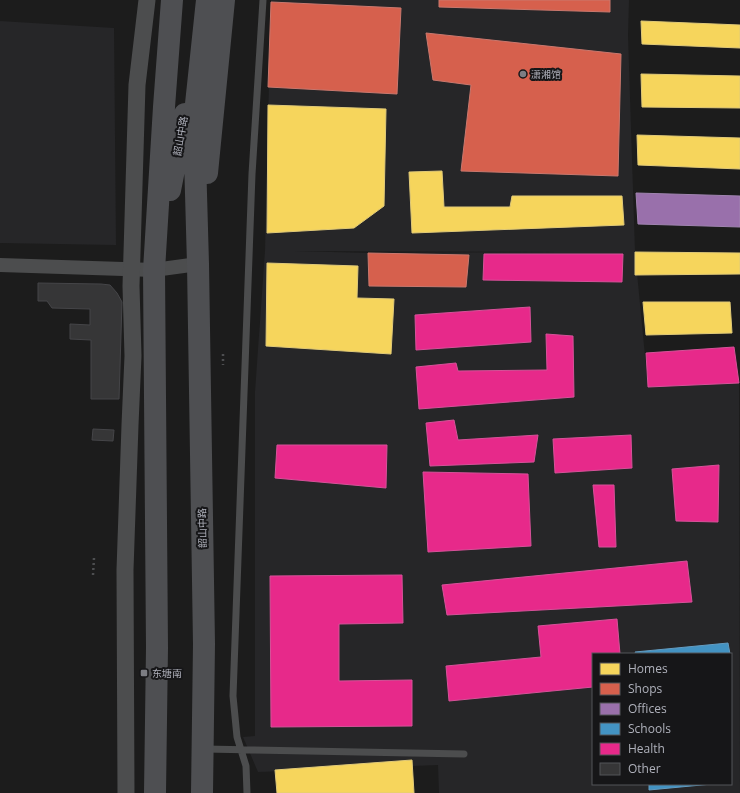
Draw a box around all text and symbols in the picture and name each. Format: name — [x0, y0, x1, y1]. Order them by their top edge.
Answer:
place label: 潇湘馆 — [531, 67, 561, 81]
marker: 潇湘馆 — [518, 69, 528, 79]
street label: 韶山中路 — [170, 115, 190, 157]
street label: 韶山中路 — [195, 508, 209, 548]
legend — [592, 653, 732, 785]
text: Homes — [628, 660, 668, 677]
place label: 东塘南 — [152, 666, 182, 680]
marker: 东塘南 — [139, 668, 149, 678]
text: Shops — [628, 680, 663, 697]
text: Offices — [628, 700, 667, 717]
text: Schools — [628, 720, 671, 737]
text: Health — [628, 740, 665, 757]
text: Other — [628, 760, 661, 777]

